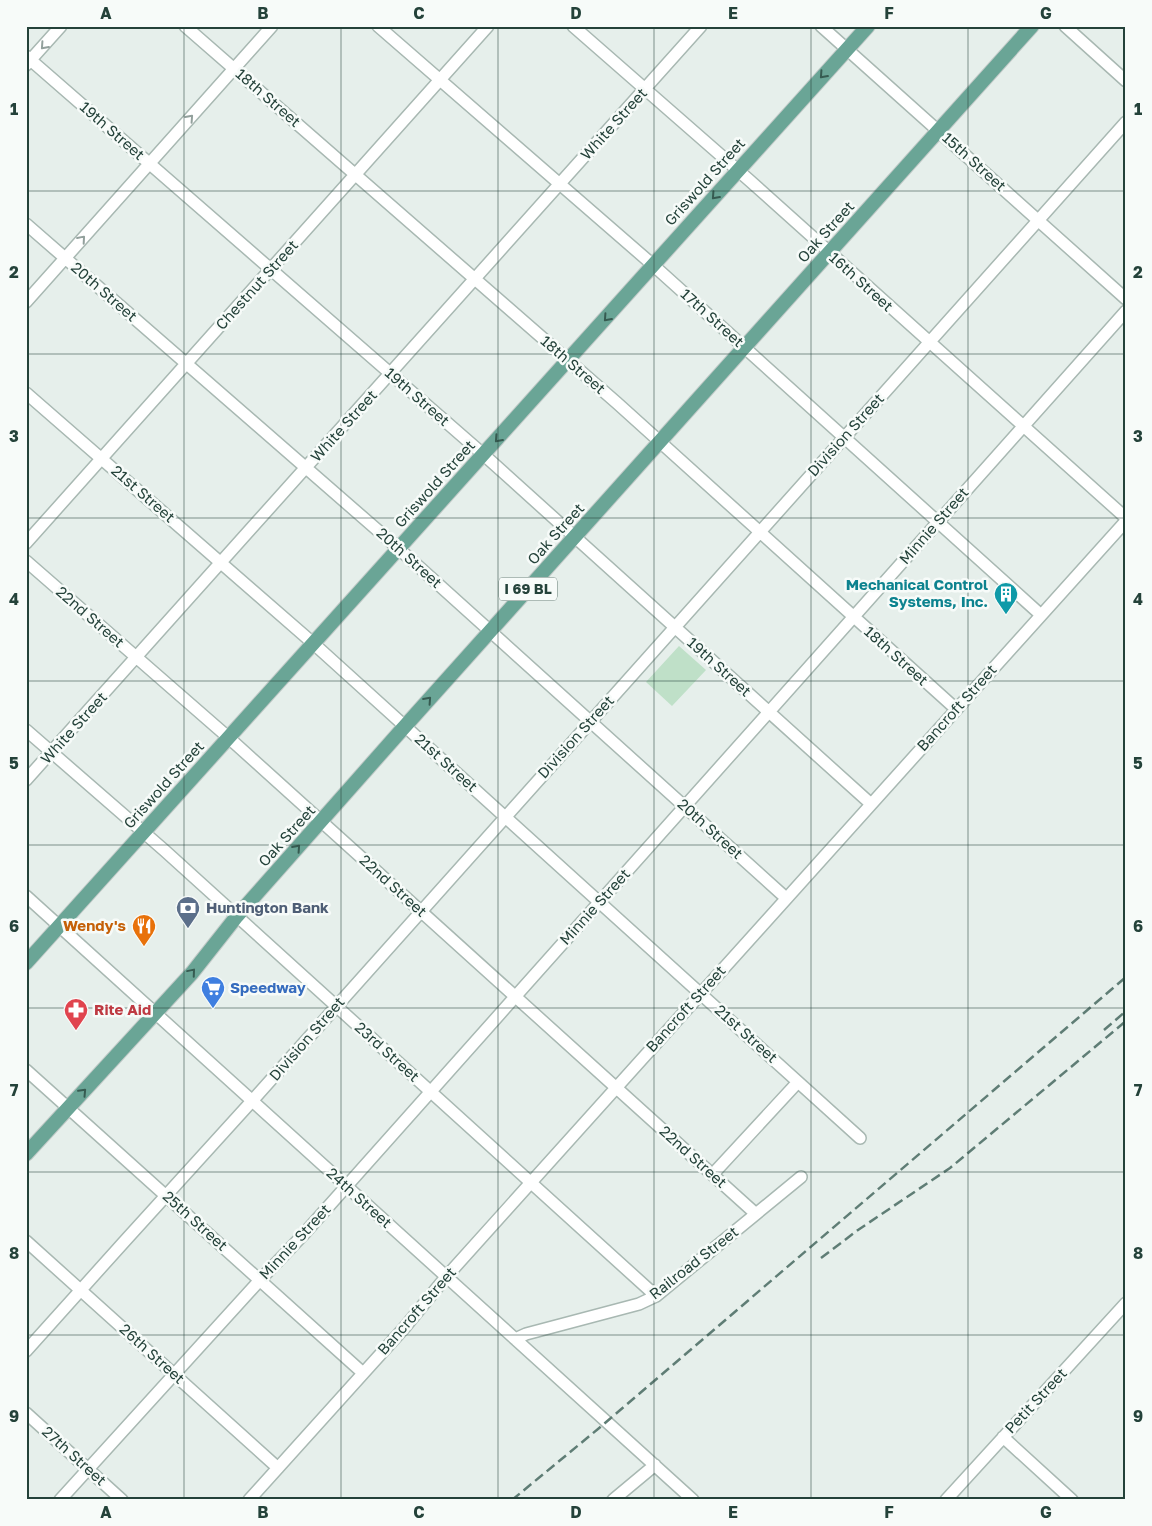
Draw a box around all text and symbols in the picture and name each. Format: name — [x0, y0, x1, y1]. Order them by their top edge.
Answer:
text: A — [100, 3, 112, 23]
text: B — [257, 3, 269, 23]
text: C — [413, 3, 425, 23]
text: D — [570, 3, 582, 23]
text: E — [728, 3, 738, 23]
text: F — [884, 3, 894, 23]
text: G — [1040, 3, 1052, 23]
one-way arrow — [41, 40, 50, 49]
street label: 18th Street — [233, 64, 305, 130]
one-way arrow — [820, 70, 829, 79]
street label: White Street — [576, 84, 650, 163]
street label: 19th Street — [77, 97, 149, 163]
text: 1 — [10, 99, 18, 119]
text: 1 — [1134, 99, 1142, 119]
one-way arrow — [184, 114, 193, 123]
street label: 15th Street — [939, 128, 1010, 194]
street label: Griswold Street — [660, 134, 748, 229]
one-way arrow — [712, 191, 721, 200]
street label: Oak Street — [793, 197, 857, 266]
one-way arrow — [76, 236, 85, 245]
street label: Chestnut Street — [211, 236, 301, 333]
street label: 16th Street — [826, 248, 897, 315]
street label: 20th Street — [68, 258, 141, 325]
text: 2 — [9, 262, 19, 282]
text: 2 — [1133, 262, 1143, 282]
street label: 17th Street — [677, 284, 748, 350]
one-way arrow — [603, 312, 612, 321]
street label: 18th Street — [538, 331, 610, 397]
street label: 19th Street — [382, 363, 454, 429]
street label: White Street — [306, 386, 380, 465]
street label: Division Street — [803, 389, 887, 479]
text: 3 — [9, 426, 19, 446]
text: 3 — [1133, 426, 1143, 446]
one-way arrow — [495, 433, 504, 442]
street label: Griswold Street — [390, 436, 478, 531]
street label: 21st Street — [108, 461, 179, 526]
street label: Minnie Street — [895, 483, 972, 568]
street label: Oak Street — [523, 499, 587, 568]
street label: 20th Street — [373, 523, 446, 591]
place label: Mechanical Control Systems, Inc. — [846, 575, 988, 610]
road number: I 69 BL — [499, 578, 557, 600]
building icon: Mechanical Control Systems, Inc. — [993, 581, 1019, 615]
street label: 22nd Street — [53, 582, 128, 651]
text: 4 — [9, 589, 19, 609]
text: 4 — [1133, 589, 1143, 609]
street label: 18th Street — [861, 622, 932, 689]
street label: 19th Street — [684, 633, 755, 700]
street label: Bancroft Street — [913, 660, 1000, 754]
street label: White Street — [36, 688, 110, 767]
street label: Division Street — [533, 691, 617, 781]
one-way arrow — [423, 697, 432, 706]
street label: 21st Street — [412, 729, 482, 795]
street label: Griswold Street — [119, 737, 207, 832]
text: 5 — [9, 753, 19, 773]
text: 5 — [1133, 753, 1143, 773]
street label: 20th Street — [674, 794, 747, 862]
street label: Oak Street — [254, 801, 318, 870]
one-way arrow — [292, 845, 301, 854]
street label: 22nd Street — [356, 850, 431, 920]
street label: Minnie Street — [555, 865, 633, 948]
bank icon: Huntington Bank — [175, 895, 201, 929]
place label: Huntington Bank — [206, 898, 329, 916]
restaurant icon: Wendy's — [131, 913, 157, 947]
text: 6 — [9, 916, 19, 936]
place label: Wendy's — [63, 916, 126, 934]
text: 6 — [1133, 916, 1143, 936]
street label: Bancroft Street — [642, 961, 729, 1055]
one-way arrow — [187, 969, 195, 978]
supermarket icon: Speedway — [200, 975, 226, 1009]
place label: Speedway — [230, 978, 306, 996]
street label: Division Street — [265, 993, 348, 1084]
pharmacy icon: Rite Aid — [63, 997, 89, 1031]
place label: Rite Aid — [94, 1000, 151, 1018]
street label: 21st Street — [712, 1000, 782, 1066]
street label: 23rd Street — [352, 1018, 424, 1085]
text: 7 — [10, 1080, 19, 1100]
text: 7 — [1134, 1080, 1143, 1100]
one-way arrow — [77, 1089, 86, 1098]
street label: 22nd Street — [656, 1121, 731, 1191]
street label: 24th Street — [323, 1163, 396, 1231]
street label: 25th Street — [160, 1187, 232, 1254]
street label: Minnie Street — [255, 1200, 334, 1283]
street label: Railroad Street — [645, 1222, 741, 1303]
text: 8 — [9, 1243, 19, 1263]
text: 8 — [1133, 1243, 1143, 1263]
street label: Bancroft Street — [373, 1263, 459, 1358]
street label: 26th Street — [116, 1319, 189, 1387]
street label: Petit Street — [1001, 1364, 1070, 1437]
text: 9 — [9, 1406, 19, 1426]
text: 9 — [1133, 1406, 1143, 1426]
street label: 27th Street — [39, 1422, 110, 1489]
text: A — [100, 1502, 112, 1522]
text: B — [257, 1502, 269, 1522]
text: C — [413, 1502, 425, 1522]
text: D — [570, 1502, 582, 1522]
text: E — [728, 1502, 738, 1522]
text: F — [884, 1502, 894, 1522]
text: G — [1040, 1502, 1052, 1522]

